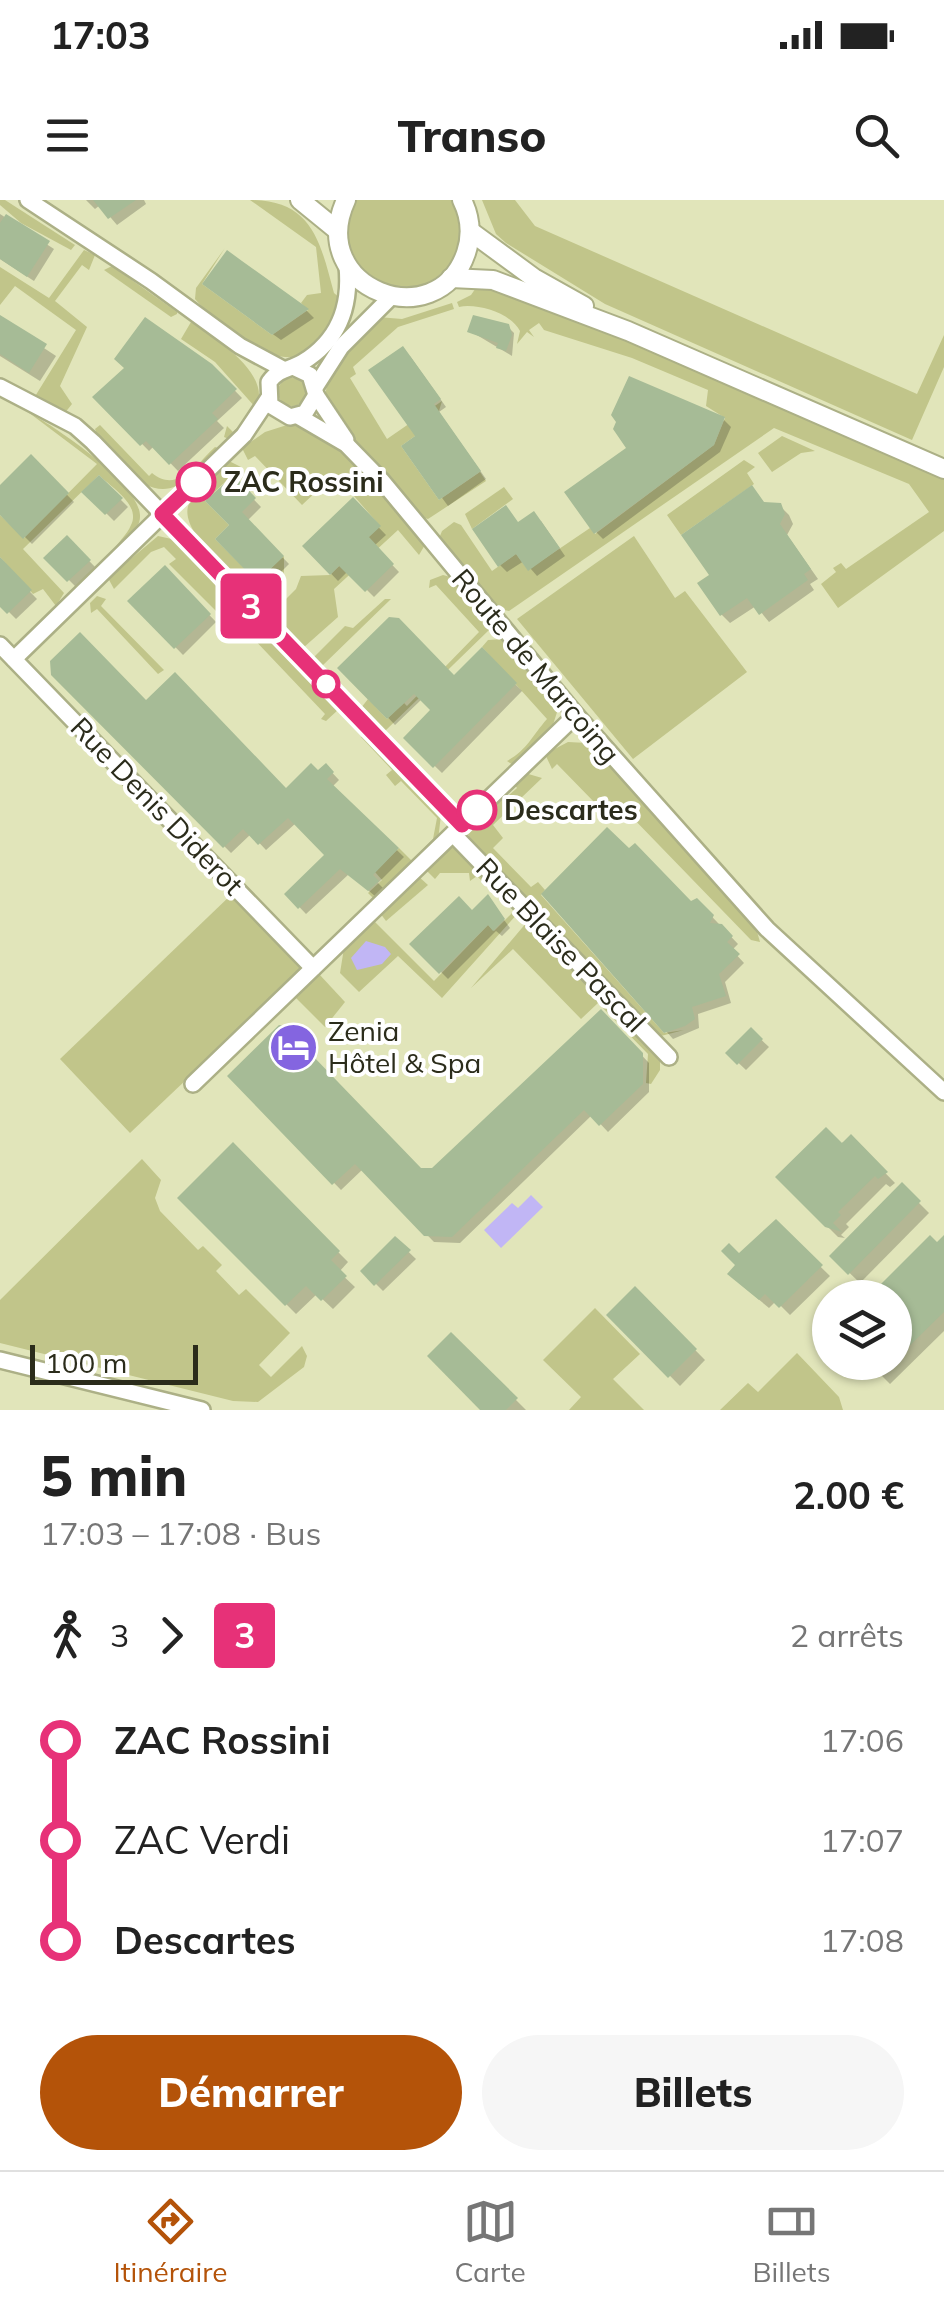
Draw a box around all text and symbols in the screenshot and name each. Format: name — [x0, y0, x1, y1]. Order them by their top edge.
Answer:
text: 17:03 — [50, 11, 151, 59]
text: Transo — [398, 107, 546, 163]
icon: menu — [40, 108, 95, 163]
icon: search — [849, 108, 904, 163]
marker: ZAC Rossini — [177, 463, 215, 501]
place label: ZAC Rossini — [224, 464, 384, 499]
street label: Route de Marcoing — [445, 561, 628, 770]
line badge: 3 — [218, 574, 284, 638]
text: 3 — [240, 584, 262, 628]
unlabelled marker — [313, 671, 339, 697]
street label: Rue Denis Diderot — [64, 709, 251, 902]
marker: Descartes — [458, 791, 496, 829]
place label: Descartes — [504, 792, 638, 827]
street label: Rue Blaise Pascal — [469, 850, 654, 1039]
place label: Zenia Hôtel & Spa — [328, 1013, 481, 1080]
hotel icon: Zenia Hôtel & Spa — [267, 1021, 319, 1073]
map controls — [812, 1280, 912, 1380]
button: layers — [812, 1280, 912, 1380]
scale bar — [30, 1340, 198, 1384]
text: 100 m — [45, 1345, 127, 1380]
text: 5 min — [40, 1441, 187, 1510]
text: 2.00 € — [793, 1471, 904, 1519]
text: 17:03 – 17:08 · Bus — [40, 1513, 321, 1553]
icon: walk — [40, 1608, 95, 1663]
icon: forward — [144, 1608, 199, 1663]
text: 3 — [234, 1613, 255, 1657]
text: 3 — [110, 1615, 129, 1655]
text: 2 arrêts — [790, 1615, 904, 1655]
text: ZAC Rossini — [114, 1716, 331, 1764]
text: 17:06 — [820, 1720, 904, 1760]
text: ZAC Verdi — [114, 1816, 290, 1864]
text: 17:07 — [820, 1820, 904, 1860]
text: Descartes — [114, 1916, 296, 1964]
text: 17:08 — [820, 1920, 904, 1960]
button: Démarrer — [40, 2035, 462, 2150]
button: Billets — [482, 2035, 904, 2150]
tab: Itinéraire — [113, 2194, 228, 2289]
tab: Carte — [454, 2194, 526, 2289]
tab: Billets — [753, 2194, 831, 2289]

